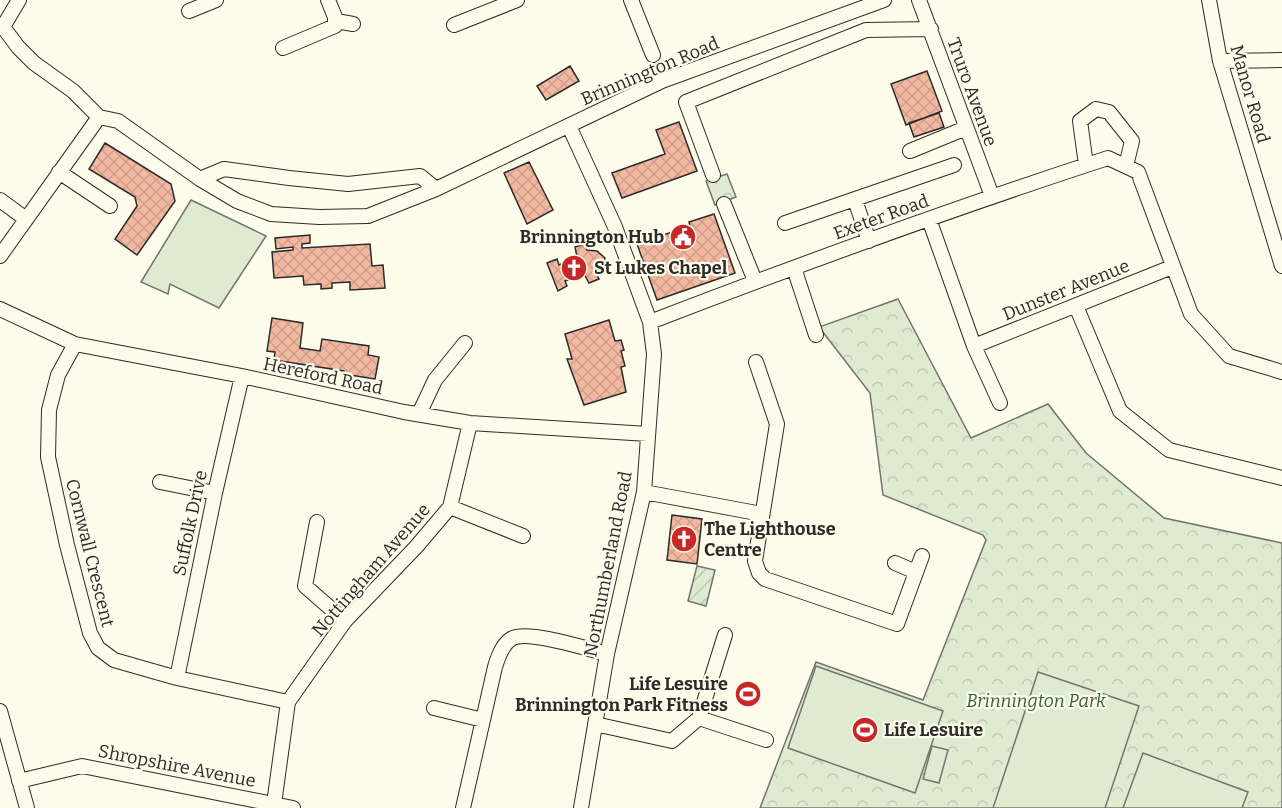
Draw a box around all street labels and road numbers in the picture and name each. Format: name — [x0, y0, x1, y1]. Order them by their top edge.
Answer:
street label: Brinnington Road — [578, 32, 723, 110]
street label: Truro Avenue — [942, 35, 1002, 149]
street label: Manor Road — [1225, 42, 1275, 146]
street label: Exeter Road — [830, 189, 932, 244]
street label: Dunster Avenue — [999, 255, 1133, 325]
street label: Hereford Road — [261, 353, 385, 399]
street label: Suffolk Drive — [168, 468, 212, 578]
street label: Northumberland Road — [579, 469, 637, 659]
street label: Cornwall Crescent — [61, 477, 119, 630]
street label: Nottingham Avenue — [307, 499, 435, 641]
street label: Shropshire Avenue — [96, 740, 258, 792]

